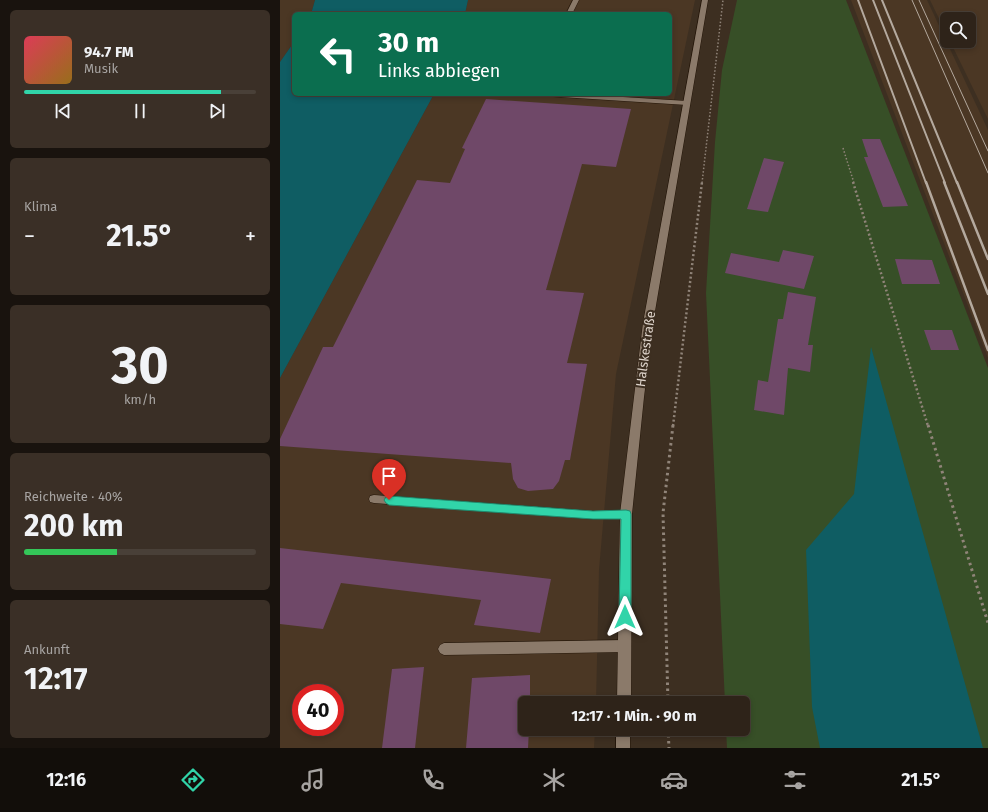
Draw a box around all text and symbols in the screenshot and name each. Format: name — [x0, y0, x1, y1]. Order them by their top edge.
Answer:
map controls — [940, 12, 976, 48]
button: search — [940, 12, 976, 48]
text: 30 m — [378, 26, 439, 59]
icon: left — [312, 28, 364, 80]
text: 94.7 FM — [84, 43, 134, 61]
text: Links abbiegen — [378, 60, 500, 82]
text: Musik — [84, 61, 118, 76]
icon: previous — [52, 100, 74, 122]
icon: pause — [129, 100, 151, 122]
icon: next — [206, 100, 228, 122]
text: Klima — [24, 199, 57, 214]
text: 21.5° — [106, 218, 174, 254]
text: − — [24, 223, 35, 250]
text: + — [245, 223, 256, 250]
street label: Halskestraße — [633, 310, 658, 388]
text: 30 — [111, 334, 169, 397]
text: km/h — [124, 392, 156, 407]
pin — [372, 459, 406, 500]
icon: arrive — [378, 465, 400, 487]
text: Reichweite · 40% — [24, 489, 123, 504]
text: 200 km — [24, 508, 124, 544]
position arrow — [604, 596, 646, 638]
text: Ankunft — [24, 642, 70, 657]
text: 12:17 — [24, 661, 88, 697]
speed limit sign: 40 — [292, 684, 344, 736]
text: 12:17 · 1 Min. · 90 m — [571, 707, 697, 725]
icon: directions — [179, 766, 207, 794]
icon: music — [299, 766, 327, 794]
icon: phone — [419, 766, 447, 794]
icon: climate — [540, 766, 568, 794]
icon: car — [660, 766, 688, 794]
icon: filters — [781, 766, 809, 794]
text: 12:16 — [46, 769, 86, 791]
text: 21.5° — [901, 769, 942, 791]

